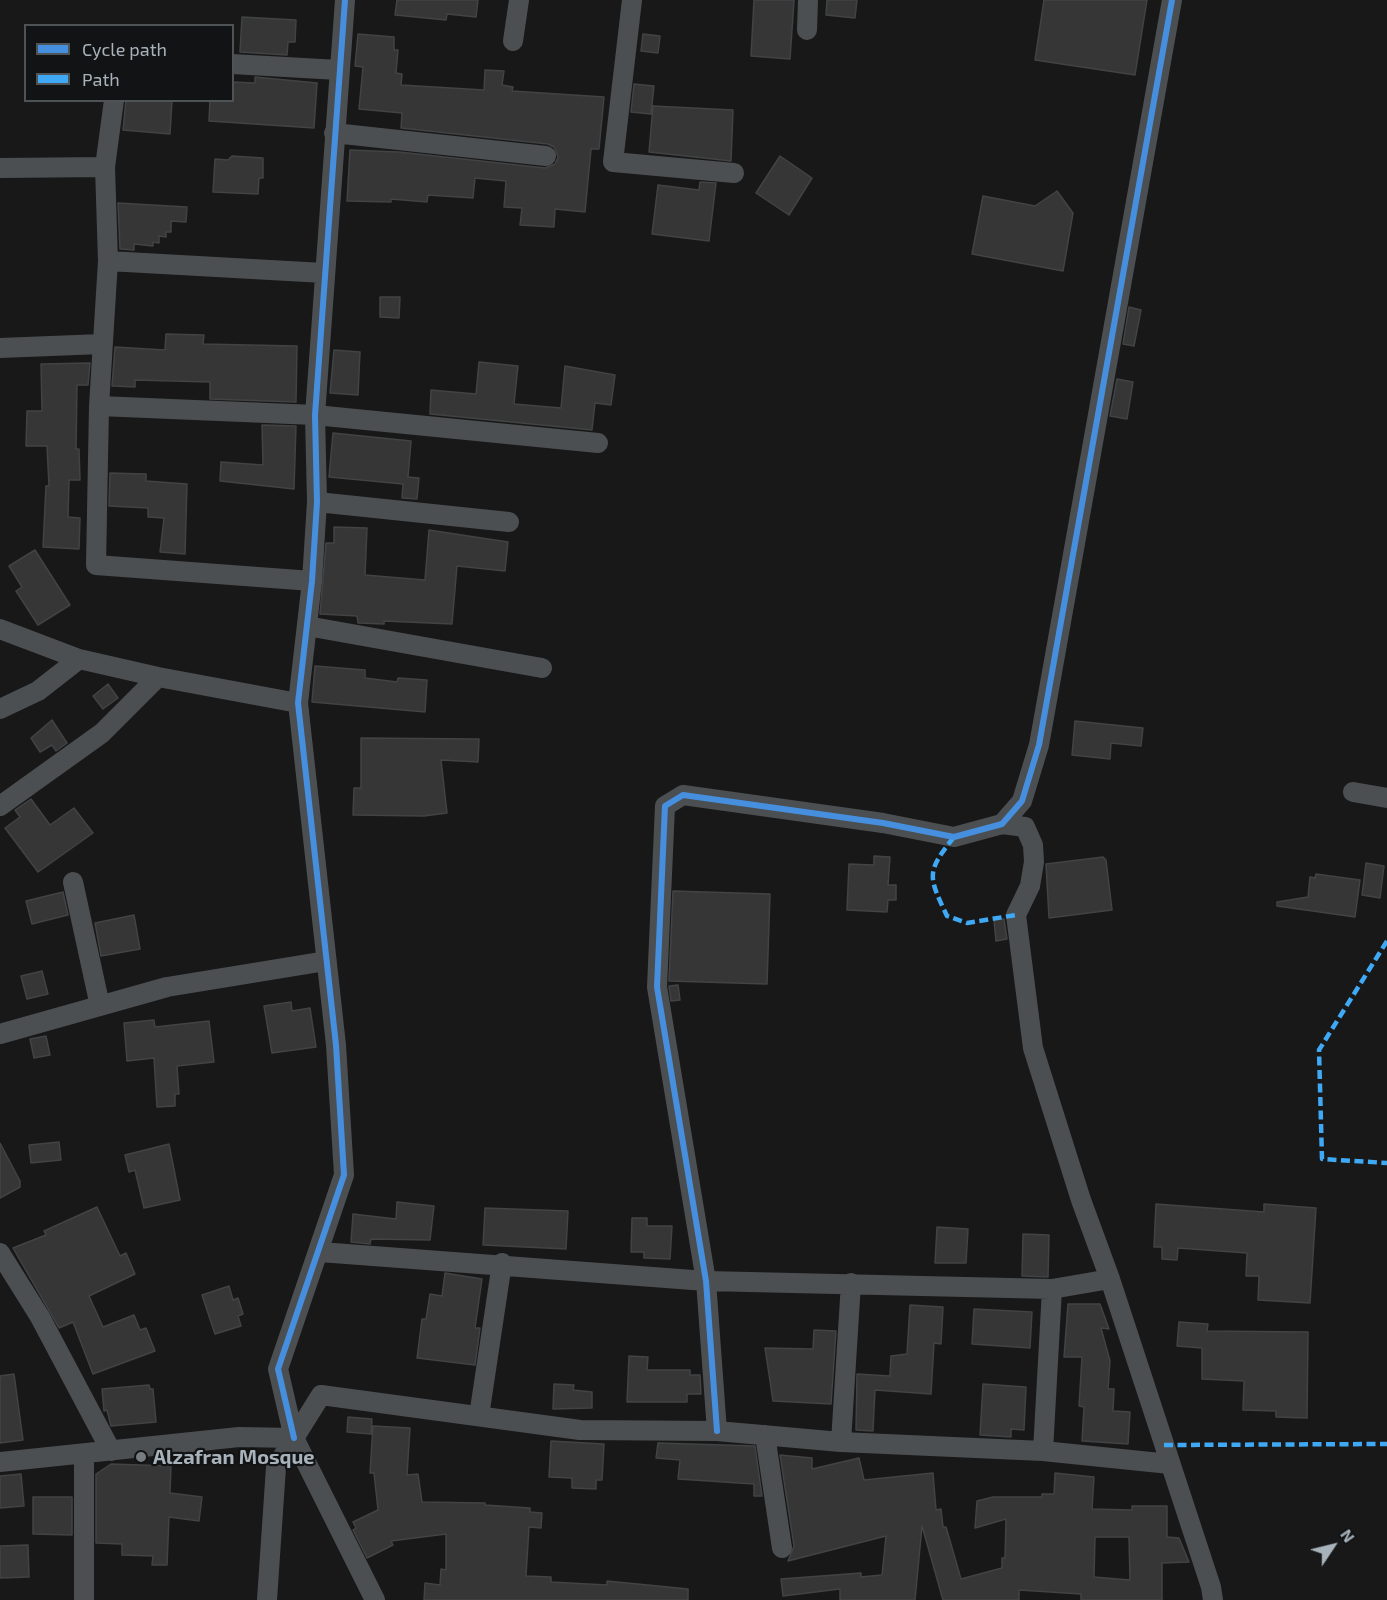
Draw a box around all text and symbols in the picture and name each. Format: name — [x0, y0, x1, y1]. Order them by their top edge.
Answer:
legend — [24, 24, 234, 102]
text: Cycle path — [82, 38, 167, 60]
text: Path — [82, 68, 120, 90]
place label: Alzafran Mosque — [153, 1445, 315, 1469]
marker: Alzafran Mosque — [134, 1450, 148, 1464]
north arrow — [1303, 1516, 1363, 1576]
text: N — [1337, 1525, 1359, 1546]

